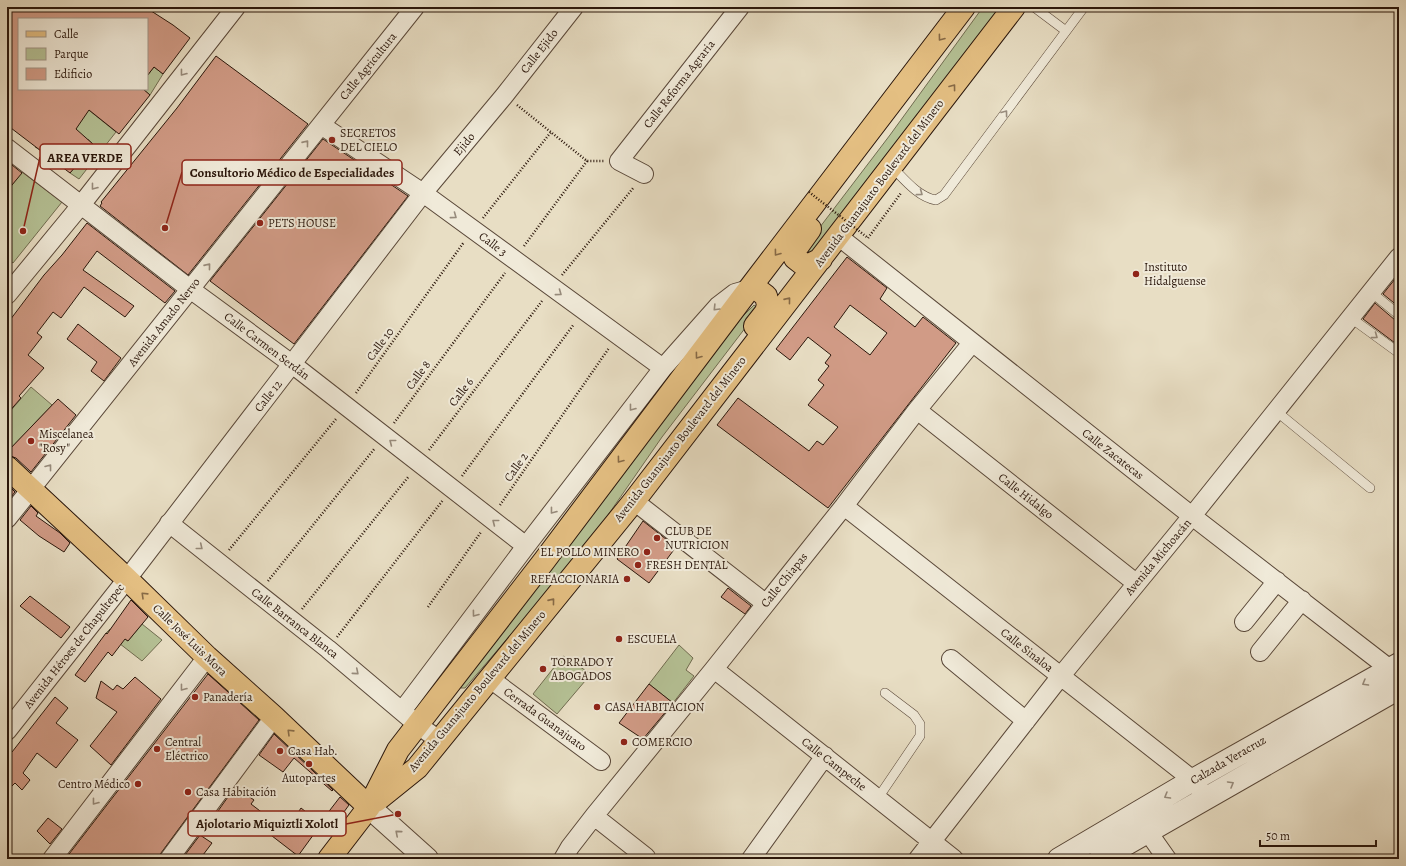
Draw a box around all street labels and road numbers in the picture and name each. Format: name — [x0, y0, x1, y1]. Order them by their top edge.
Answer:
street label: Calle Ejido — [517, 25, 562, 77]
street label: Calle Agricultura — [336, 29, 401, 103]
street label: Calle Reforma Agraria — [639, 36, 719, 131]
street label: Avenida Guanajuato Boulevard del Minero — [810, 96, 947, 271]
street label: Ejido — [450, 129, 478, 159]
street label: Calle 3 — [476, 228, 510, 260]
street label: Avenida Amado Nervo — [124, 274, 204, 370]
street label: Calle Carmen Serdán — [221, 309, 313, 384]
street label: Calle 10 — [363, 324, 397, 364]
street label: Avenida Guanajuato Boulevard del Minero — [610, 353, 750, 526]
street label: Calle 8 — [402, 357, 434, 393]
street label: Calle 6 — [445, 374, 477, 410]
street label: Calle 12 — [250, 376, 286, 415]
street label: Calle Zacatecas — [1079, 425, 1147, 483]
street label: Calle 2 — [500, 449, 532, 485]
street label: Calle Hidalgo — [995, 469, 1057, 523]
street label: Avenida Michoacán — [1121, 515, 1195, 599]
street label: Calle Chiapas — [757, 549, 811, 611]
street label: Avenida Héroes de Chapultepec — [20, 580, 128, 713]
street label: Calle Barranca Blanca — [248, 584, 342, 662]
street label: Calle José Luis Mora — [149, 600, 231, 680]
street label: Avenida Guanajuato Boulevard del Minero — [404, 607, 549, 776]
street label: Calle Sinaloa — [997, 624, 1057, 676]
street label: Cerrada Guanajuato — [500, 684, 590, 755]
street label: Calzada Veracruz — [1187, 732, 1269, 788]
street label: Calle Campeche — [798, 734, 870, 794]

